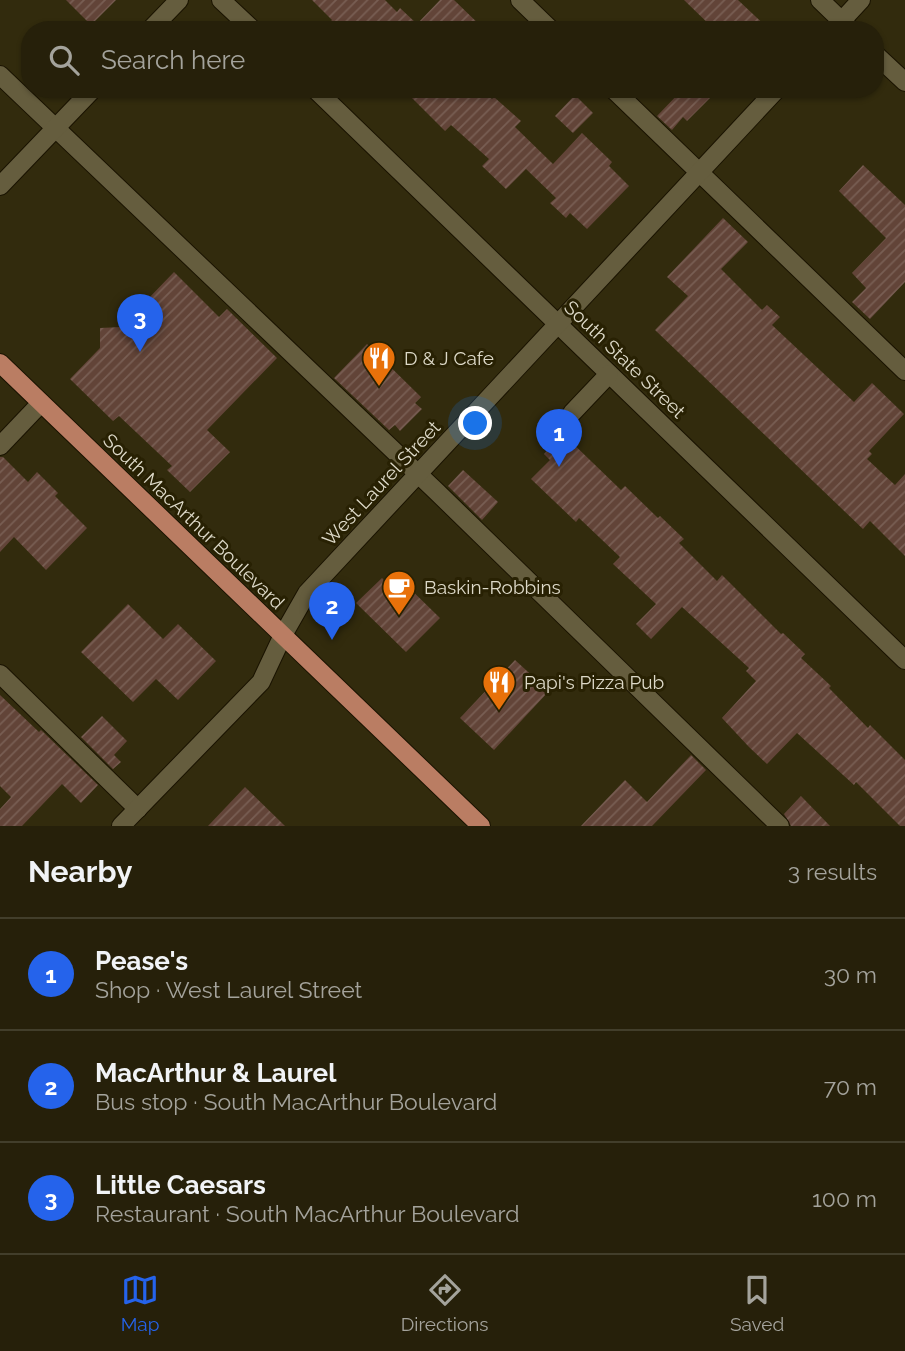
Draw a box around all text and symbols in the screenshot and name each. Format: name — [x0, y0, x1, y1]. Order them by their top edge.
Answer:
search box — [21, 21, 884, 98]
icon: search — [45, 41, 83, 79]
text: Search here — [101, 45, 245, 75]
pin: 3 — [117, 294, 163, 352]
street label: South State Street — [560, 296, 690, 423]
restaurant icon: D & J Cafe — [360, 339, 398, 388]
place label: D & J Cafe — [404, 347, 494, 369]
your location — [458, 406, 492, 440]
pin: 1 — [536, 409, 582, 467]
street label: West Laurel Street — [318, 416, 445, 550]
street label: South MacArthur Boulevard — [99, 429, 289, 613]
cafe icon: Baskin-Robbins — [380, 568, 418, 617]
place label: Baskin-Robbins — [424, 576, 561, 598]
pin: 2 — [309, 582, 355, 640]
restaurant icon: Papi's Pizza Pub — [480, 663, 518, 712]
place label: Papi's Pizza Pub — [524, 671, 664, 693]
text: Nearby — [28, 854, 132, 889]
text: 3 results — [788, 858, 877, 885]
text: Pease's — [95, 946, 188, 976]
text: 1 — [45, 961, 57, 988]
text: 30 m — [824, 961, 877, 988]
text: Shop · West Laurel Street — [95, 976, 362, 1003]
text: MacArthur & Laurel — [95, 1058, 336, 1088]
text: 2 — [45, 1073, 57, 1100]
text: 70 m — [824, 1073, 877, 1100]
text: Bus stop · South MacArthur Boulevard — [95, 1088, 497, 1115]
text: Little Caesars — [95, 1170, 266, 1200]
text: 3 — [45, 1185, 57, 1212]
text: 100 m — [812, 1185, 877, 1212]
text: Restaurant · South MacArthur Boulevard — [95, 1200, 520, 1227]
tab: Map — [121, 1271, 159, 1335]
tab: Directions — [401, 1271, 489, 1335]
tab: Saved — [730, 1271, 784, 1335]

